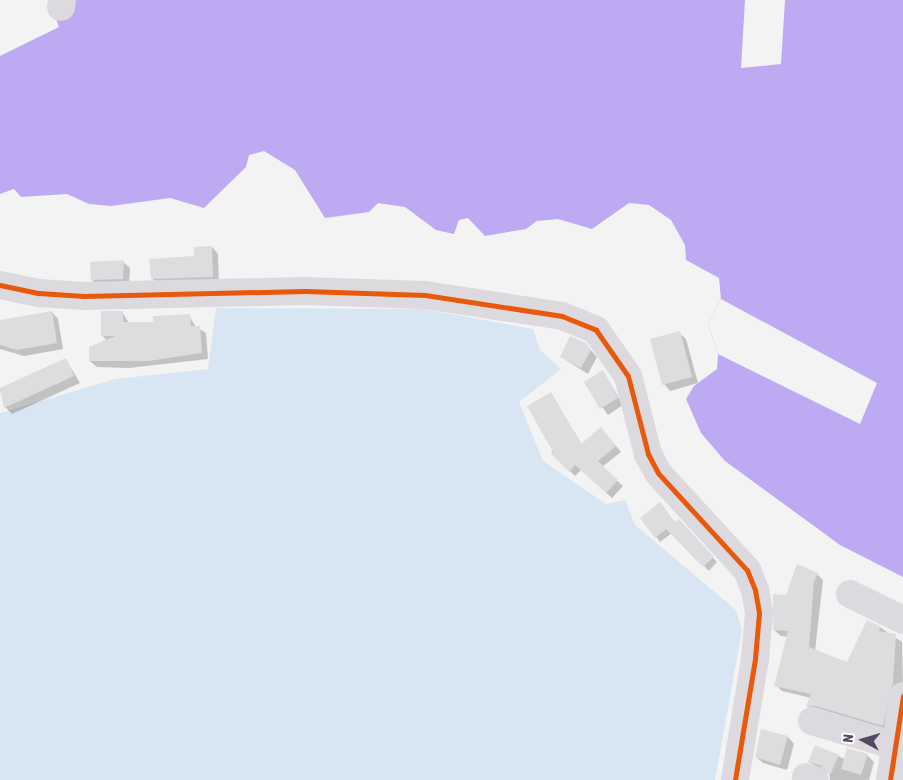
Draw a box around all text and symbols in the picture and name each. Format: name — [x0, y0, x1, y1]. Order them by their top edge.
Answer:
north arrow — [838, 715, 888, 765]
text: N — [840, 733, 856, 743]

